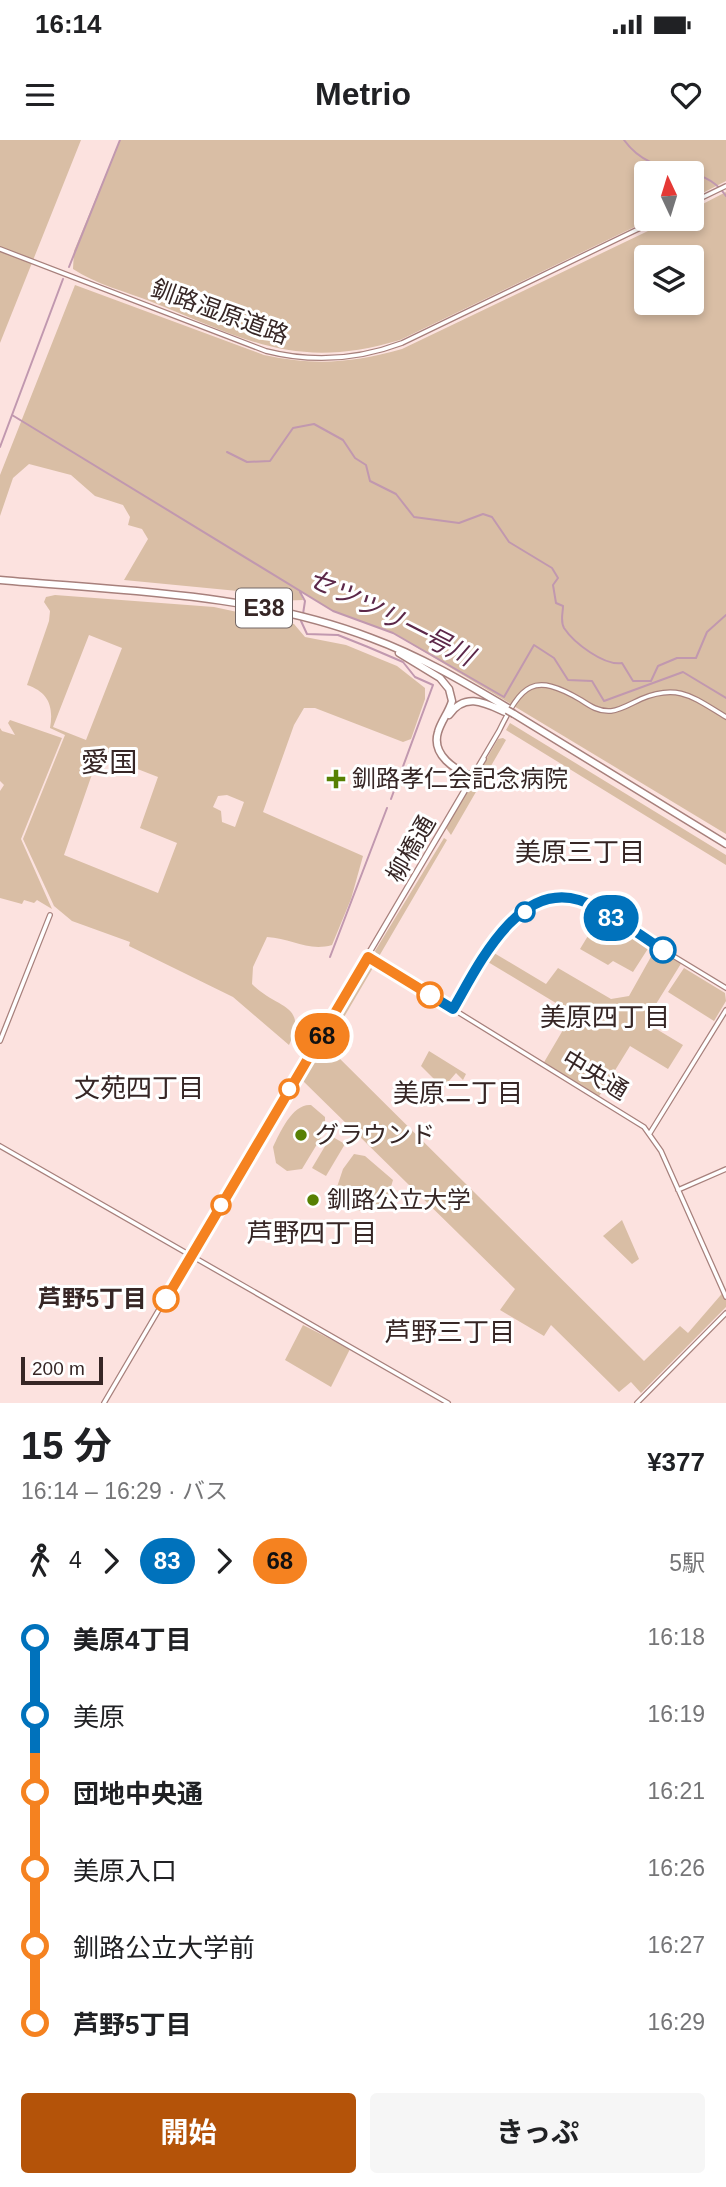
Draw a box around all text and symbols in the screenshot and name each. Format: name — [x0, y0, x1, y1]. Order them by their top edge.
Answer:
text: 16:14 — [35, 9, 102, 39]
icon: menu — [21, 76, 59, 114]
text: Metrio — [315, 76, 411, 112]
icon: heart — [667, 76, 705, 114]
north arrow — [634, 161, 704, 231]
map controls — [634, 161, 704, 315]
button: layers — [634, 245, 704, 315]
street label: 釧路湿原道路 — [148, 274, 292, 349]
water label: セツツリ一号川 — [303, 562, 482, 673]
road number: E38 — [236, 588, 292, 628]
district label: 愛国 — [81, 747, 137, 778]
place label: 釧路孝仁会記念病院 — [352, 765, 568, 792]
marker: 釧路孝仁会記念病院 — [326, 769, 346, 789]
street label: 柳橋通 — [381, 811, 440, 887]
district label: 美原三丁目 — [515, 837, 645, 867]
line badge: 83 — [580, 895, 642, 941]
unlabelled marker — [515, 902, 535, 922]
text: 83 — [598, 904, 624, 931]
unlabelled marker — [650, 937, 676, 963]
unlabelled marker — [417, 982, 443, 1008]
district label: 美原四丁目 — [540, 1002, 670, 1032]
line badge: 68 — [290, 1013, 354, 1059]
text: 68 — [309, 1022, 335, 1049]
street label: 中央通 — [557, 1044, 633, 1105]
district label: 文苑四丁目 — [74, 1073, 204, 1103]
district label: 美原二丁目 — [393, 1078, 523, 1108]
unlabelled marker — [279, 1079, 299, 1099]
place label: グラウンド — [315, 1121, 435, 1148]
marker: グラウンド — [293, 1127, 309, 1143]
place label: 釧路公立大学 — [327, 1186, 471, 1213]
marker: 釧路公立大学 — [305, 1192, 321, 1208]
unlabelled marker — [211, 1195, 231, 1215]
district label: 芦野四丁目 — [247, 1218, 377, 1248]
place label: 芦野5丁目 — [38, 1285, 147, 1312]
marker: 芦野5丁目 — [153, 1286, 179, 1312]
district label: 芦野三丁目 — [385, 1317, 515, 1347]
scale bar — [21, 1354, 103, 1386]
text: 200 m — [32, 1358, 85, 1379]
text: 15 分 — [21, 1425, 112, 1467]
text: ¥377 — [647, 1447, 705, 1477]
text: 16:14 – 16:29 · バス — [21, 1478, 228, 1504]
icon: walk — [21, 1542, 59, 1580]
icon: forward — [92, 1542, 130, 1580]
icon: forward — [205, 1542, 243, 1580]
text: 4 — [69, 1547, 82, 1573]
text: 83 — [154, 1547, 181, 1574]
text: 68 — [267, 1547, 293, 1574]
text: 5駅 — [669, 1550, 705, 1576]
text: 16:18 — [647, 1624, 705, 1650]
text: 美原4丁目 — [73, 1625, 191, 1655]
text: 16:19 — [647, 1701, 705, 1727]
text: 美原 — [73, 1702, 125, 1732]
text: 16:21 — [647, 1778, 705, 1804]
text: 団地中央通 — [73, 1779, 203, 1809]
text: 16:26 — [647, 1855, 705, 1881]
text: 美原入口 — [73, 1856, 177, 1886]
text: 16:27 — [647, 1932, 705, 1958]
text: 釧路公立大学前 — [73, 1933, 255, 1963]
text: 16:29 — [647, 2009, 705, 2035]
text: 芦野5丁目 — [73, 2010, 191, 2040]
button: 開始 — [21, 2093, 356, 2173]
button: きっぷ — [370, 2093, 705, 2173]

